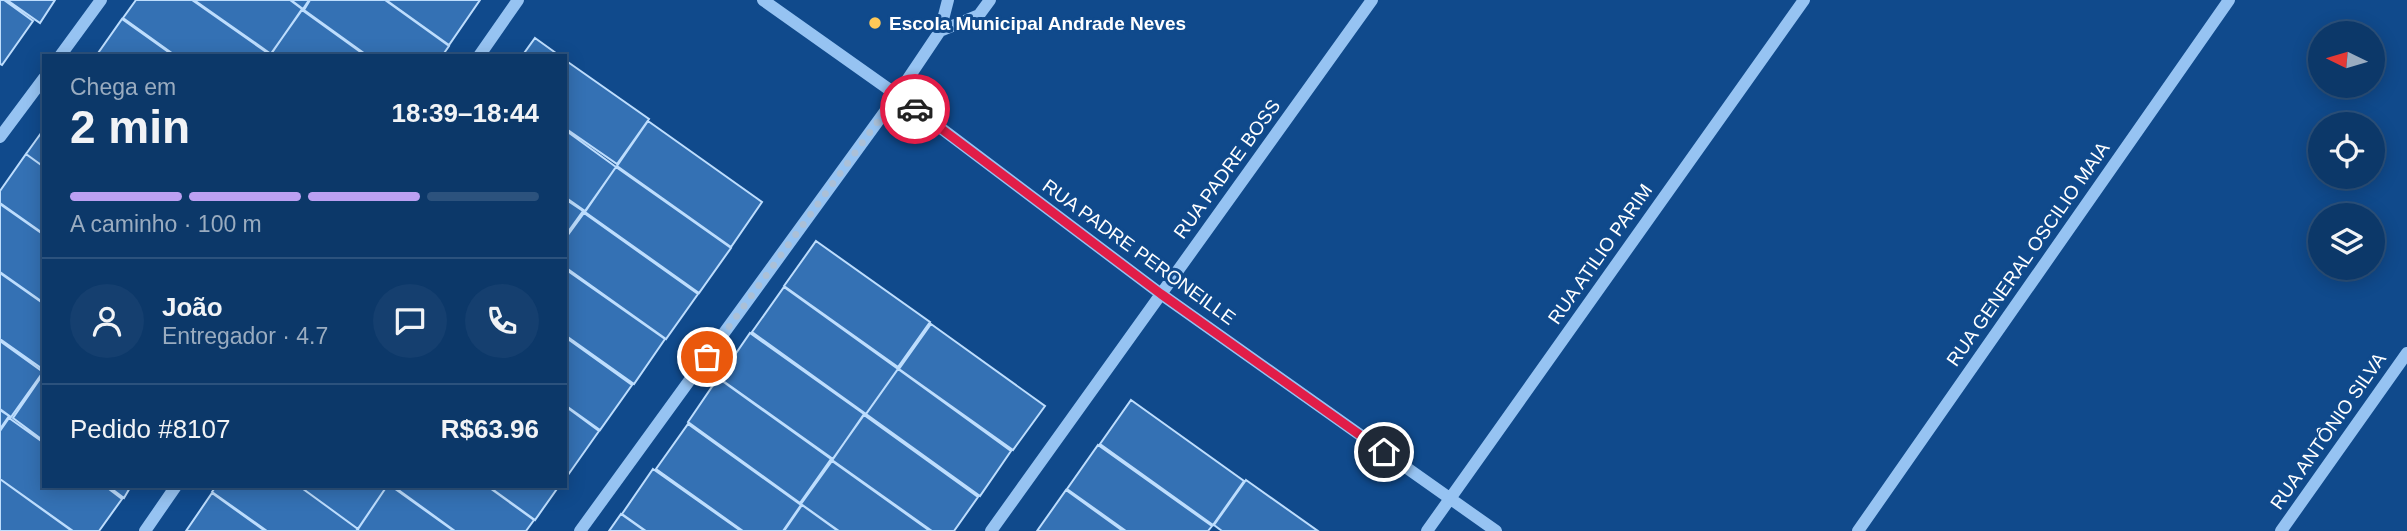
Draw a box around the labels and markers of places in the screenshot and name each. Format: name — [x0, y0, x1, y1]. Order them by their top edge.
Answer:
place label: Escola Municipal Andrade Neves — [889, 13, 1186, 34]
marker: Escola Municipal Andrade Neves — [867, 15, 883, 31]
pin — [677, 327, 737, 387]
pin — [1354, 422, 1414, 482]

